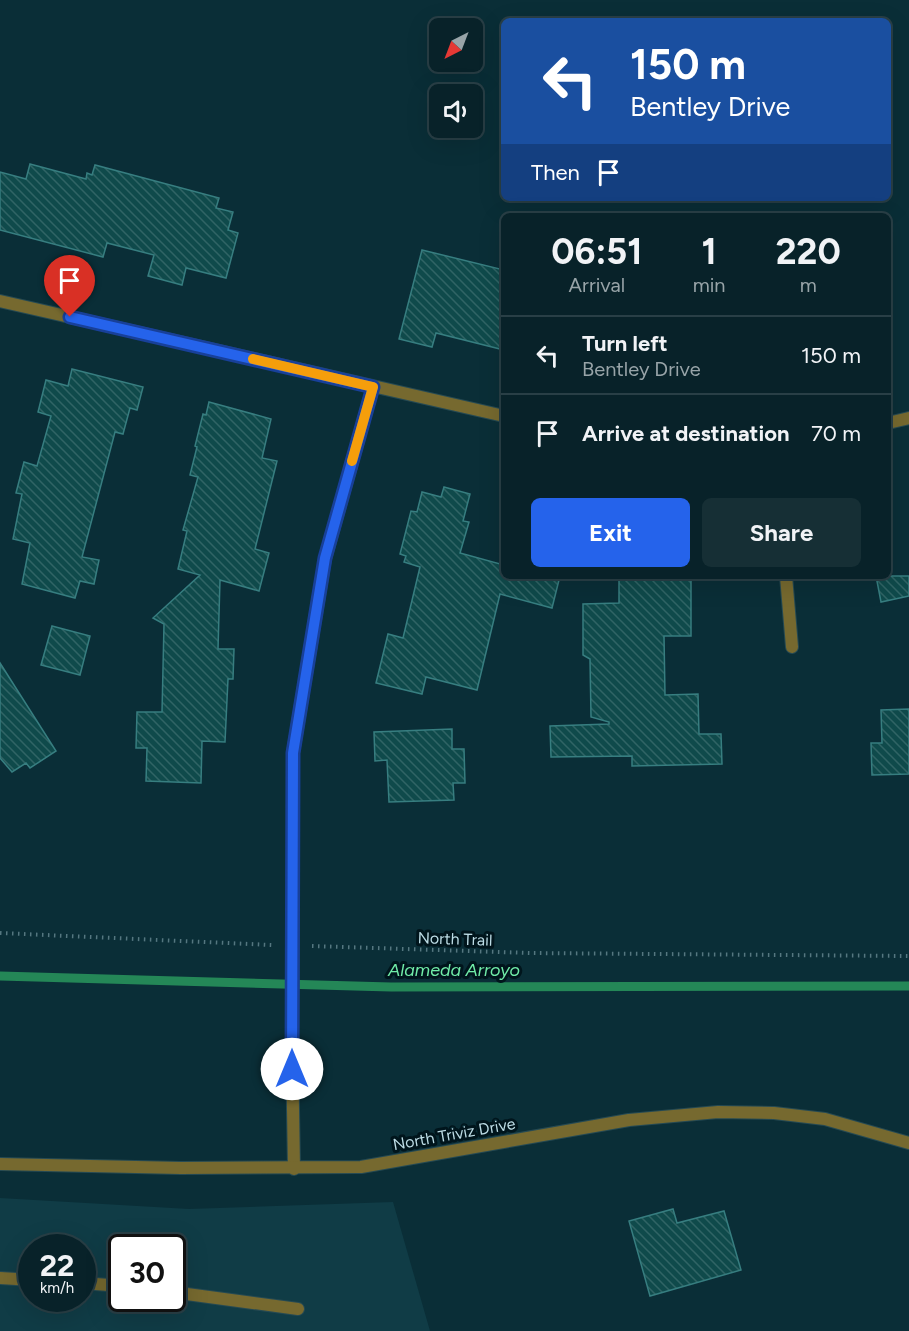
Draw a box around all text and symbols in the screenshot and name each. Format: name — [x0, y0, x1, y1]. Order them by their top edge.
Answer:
north arrow — [429, 18, 483, 72]
map controls — [429, 18, 483, 138]
text: 150 m — [630, 39, 746, 90]
icon: left — [531, 42, 609, 120]
button: sound — [429, 84, 483, 138]
text: Bentley Drive — [630, 90, 790, 123]
icon: arrive — [592, 156, 625, 189]
text: Then — [531, 159, 580, 186]
text: 06:51 — [551, 230, 642, 273]
text: 1 — [701, 230, 717, 273]
text: 220 — [776, 230, 841, 273]
pin — [44, 255, 95, 317]
icon: arrive — [53, 264, 86, 297]
text: Arrival — [569, 273, 625, 297]
text: min — [693, 273, 725, 297]
text: m — [800, 273, 817, 297]
text: Turn left — [582, 330, 668, 357]
icon: left — [531, 339, 564, 372]
text: 150 m — [801, 342, 861, 369]
text: Bentley Drive — [582, 357, 701, 381]
icon: arrive — [531, 417, 564, 450]
text: Arrive at destination — [582, 420, 790, 447]
text: 70 m — [811, 420, 861, 447]
button: Exit — [531, 498, 690, 567]
button: Share — [702, 498, 861, 567]
street label: North Trail — [417, 928, 493, 950]
water label: Alameda Arroyo — [387, 959, 520, 981]
position arrow — [260, 1037, 324, 1101]
street label: North Triviz Drive — [391, 1114, 517, 1154]
speed limit sign: 30 — [108, 1234, 186, 1312]
text: 22 — [40, 1247, 74, 1284]
text: km/h — [40, 1279, 74, 1297]

